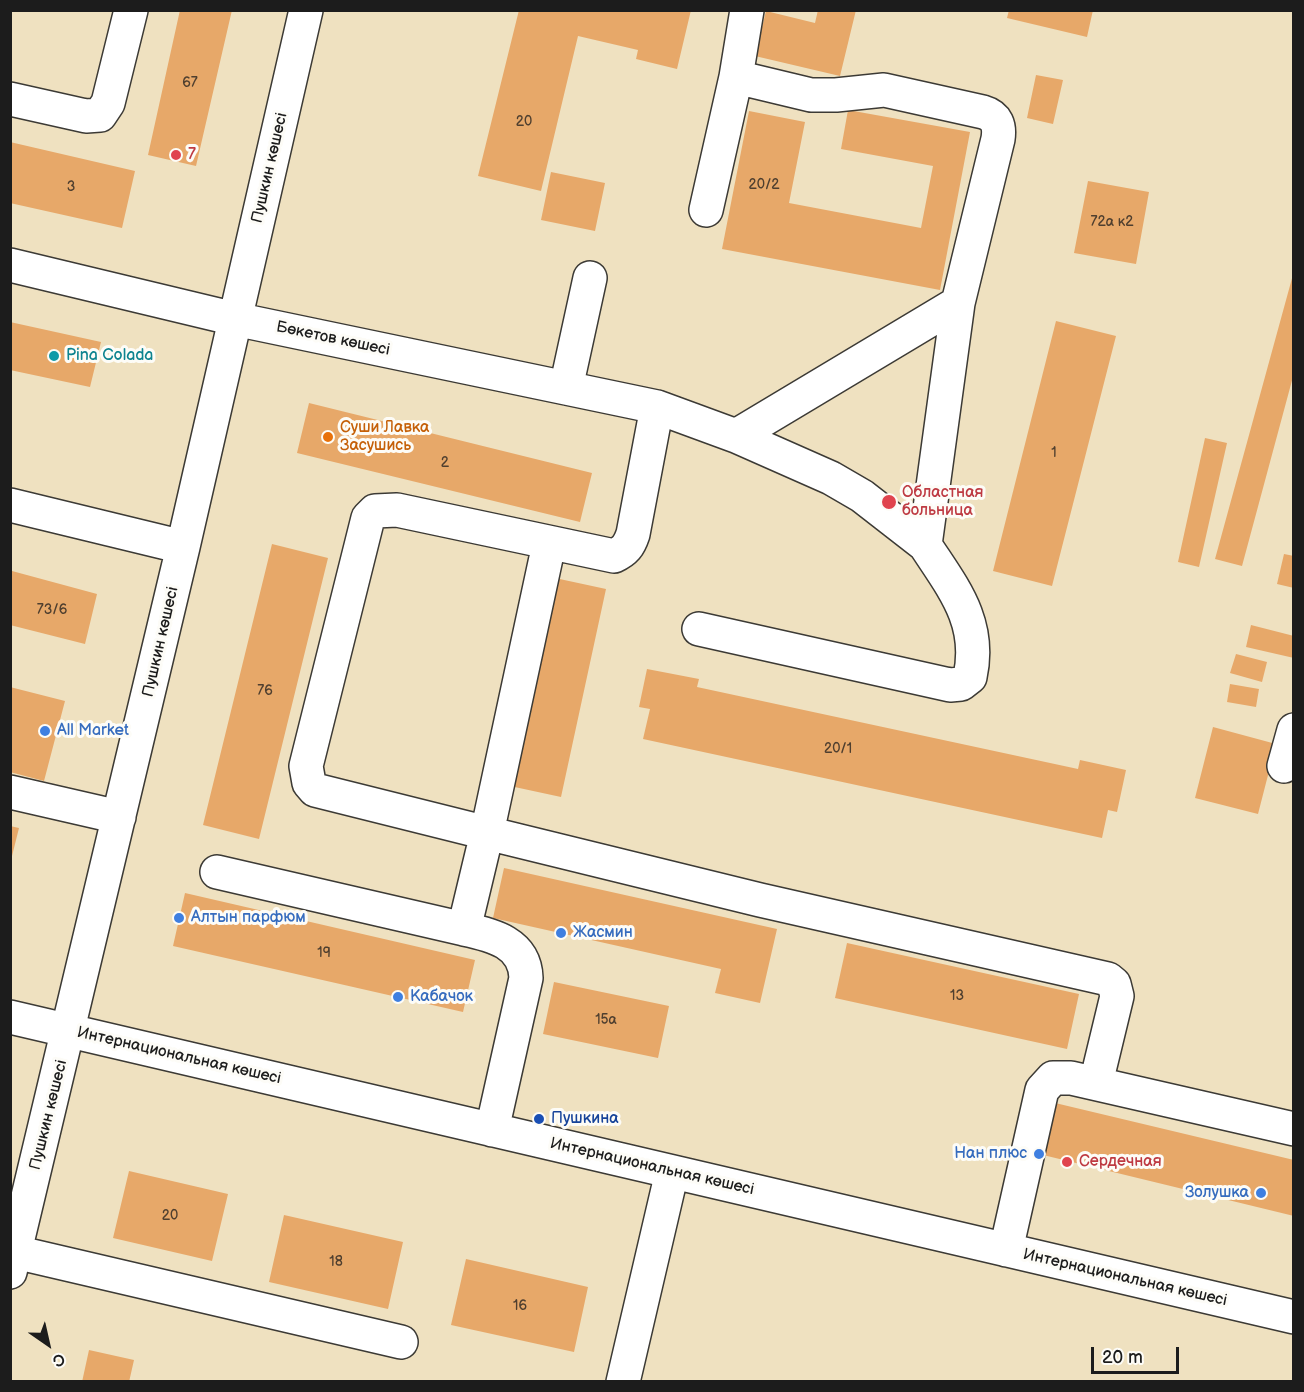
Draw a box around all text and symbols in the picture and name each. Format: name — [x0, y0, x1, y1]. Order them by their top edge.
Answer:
house number: 67 — [182, 75, 198, 91]
street label: Пушкин көшесі — [248, 111, 292, 225]
house number: 20 — [516, 114, 532, 130]
place label: 7 — [188, 145, 196, 165]
marker: 7 — [169, 148, 183, 162]
house number: 20/2 — [748, 177, 780, 193]
house number: 3 — [67, 179, 75, 195]
house number: 72а к2 — [1091, 214, 1133, 230]
street label: Бөкетов көшесі — [274, 318, 392, 360]
place label: Pina Colada — [66, 346, 153, 366]
marker: Pina Colada — [47, 349, 61, 363]
place label: Суши Лавка Засушись — [340, 418, 429, 456]
marker: Суши Лавка Засушись — [321, 430, 335, 444]
house number: 1 — [1051, 445, 1057, 461]
house number: 2 — [441, 455, 449, 471]
place label: Областная больница — [902, 483, 984, 521]
marker: Областная больница — [880, 493, 898, 511]
street label: Пушкин көшесі — [139, 585, 183, 699]
house number: 73/6 — [37, 602, 67, 618]
house number: 76 — [257, 683, 273, 699]
place label: All Market — [57, 721, 129, 741]
marker: All Market — [38, 724, 52, 738]
house number: 20/1 — [824, 741, 852, 757]
place label: Алтын парфюм — [191, 908, 306, 928]
marker: Алтын парфюм — [172, 911, 186, 925]
place label: Жасмин — [573, 923, 633, 943]
marker: Жасмин — [554, 926, 568, 940]
house number: 19 — [317, 945, 331, 961]
place label: Кабачок — [410, 987, 473, 1007]
house number: 13 — [950, 988, 964, 1004]
marker: Кабачок — [391, 990, 405, 1004]
house number: 15а — [595, 1012, 617, 1028]
street label: Интернациональная көшесі — [75, 1023, 283, 1089]
street label: Пушкин көшесі — [26, 1058, 72, 1172]
place label: Пушкина — [551, 1109, 619, 1129]
marker: Пушкина — [532, 1112, 546, 1126]
street label: Интернациональная көшесі — [548, 1134, 756, 1200]
place label: Нан плюс — [954, 1144, 1027, 1164]
marker: Нан плюс — [1032, 1147, 1046, 1161]
place label: Сердечная — [1079, 1152, 1162, 1172]
marker: Сердечная — [1060, 1155, 1074, 1169]
place label: Золушка — [1185, 1183, 1249, 1203]
marker: Золушка — [1254, 1186, 1268, 1200]
house number: 20 — [162, 1208, 178, 1224]
street label: Интернациональная көшесі — [1021, 1245, 1229, 1311]
house number: 18 — [329, 1254, 343, 1270]
house number: 16 — [513, 1298, 527, 1314]
north arrow — [18, 1314, 78, 1374]
scale bar — [1094, 1335, 1182, 1373]
text: 20 m — [1102, 1347, 1143, 1368]
text: С — [48, 1348, 68, 1370]

